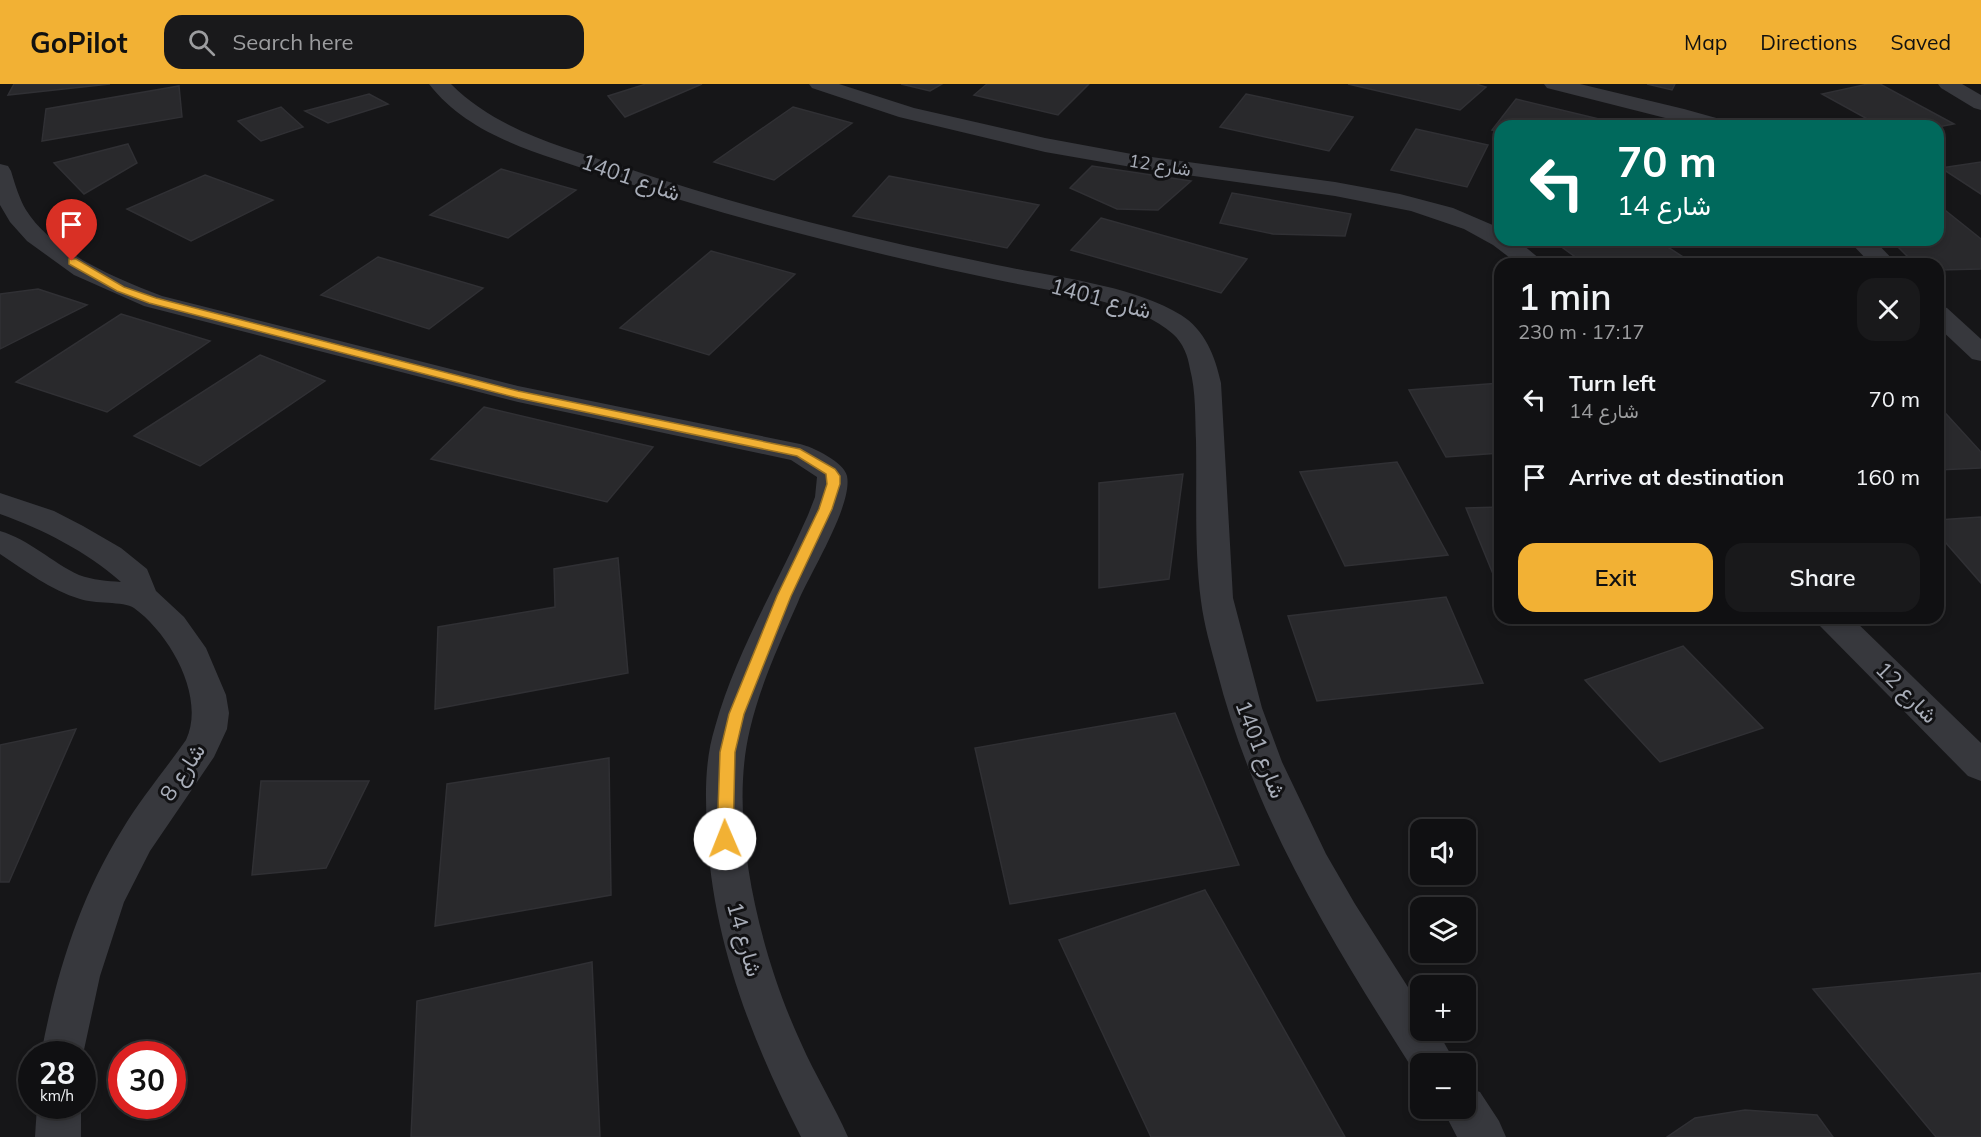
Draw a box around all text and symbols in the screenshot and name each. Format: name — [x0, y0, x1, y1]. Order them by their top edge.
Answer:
search box — [164, 15, 584, 69]
text: GoPilot — [30, 25, 128, 60]
icon: search — [185, 26, 218, 59]
text: Search here — [233, 28, 354, 56]
text: Map — [1684, 29, 1727, 55]
text: Directions — [1760, 29, 1857, 55]
text: Saved — [1890, 29, 1951, 55]
text: 70 m — [1617, 135, 1717, 188]
icon: left — [1518, 144, 1596, 222]
street label: شارع 1401 — [578, 147, 684, 208]
street label: شارع 12 — [1127, 149, 1193, 182]
text: شارع 14 — [1617, 188, 1711, 222]
pin — [46, 199, 97, 261]
icon: arrive — [55, 208, 88, 241]
street label: شارع 1401 — [1047, 271, 1154, 326]
text: 1 min — [1518, 274, 1612, 319]
button: close — [1857, 278, 1920, 341]
text: 230 m · 17:17 — [1518, 319, 1644, 344]
text: Turn left — [1569, 369, 1656, 397]
icon: left — [1518, 383, 1551, 416]
text: 70 m — [1869, 385, 1920, 413]
text: شارع 14 — [1569, 398, 1638, 423]
icon: arrive — [1518, 461, 1551, 494]
text: Arrive at destination — [1569, 463, 1784, 491]
text: 160 m — [1855, 463, 1920, 491]
button: Exit — [1518, 543, 1713, 612]
button: Share — [1725, 543, 1920, 612]
street label: شارع 12 — [1869, 655, 1944, 730]
street label: شارع 1401 — [1229, 696, 1292, 802]
street label: شارع 8 — [153, 738, 212, 807]
position arrow — [693, 807, 757, 871]
map controls — [1410, 819, 1476, 1119]
button: sound — [1410, 819, 1476, 885]
button: layers — [1410, 897, 1476, 963]
street label: شارع 14 — [720, 898, 769, 980]
button: + — [1410, 975, 1476, 1041]
speed limit sign: 30 — [108, 1041, 186, 1119]
button: − — [1410, 1053, 1476, 1119]
text: 28 — [39, 1054, 75, 1092]
text: km/h — [40, 1086, 74, 1105]

